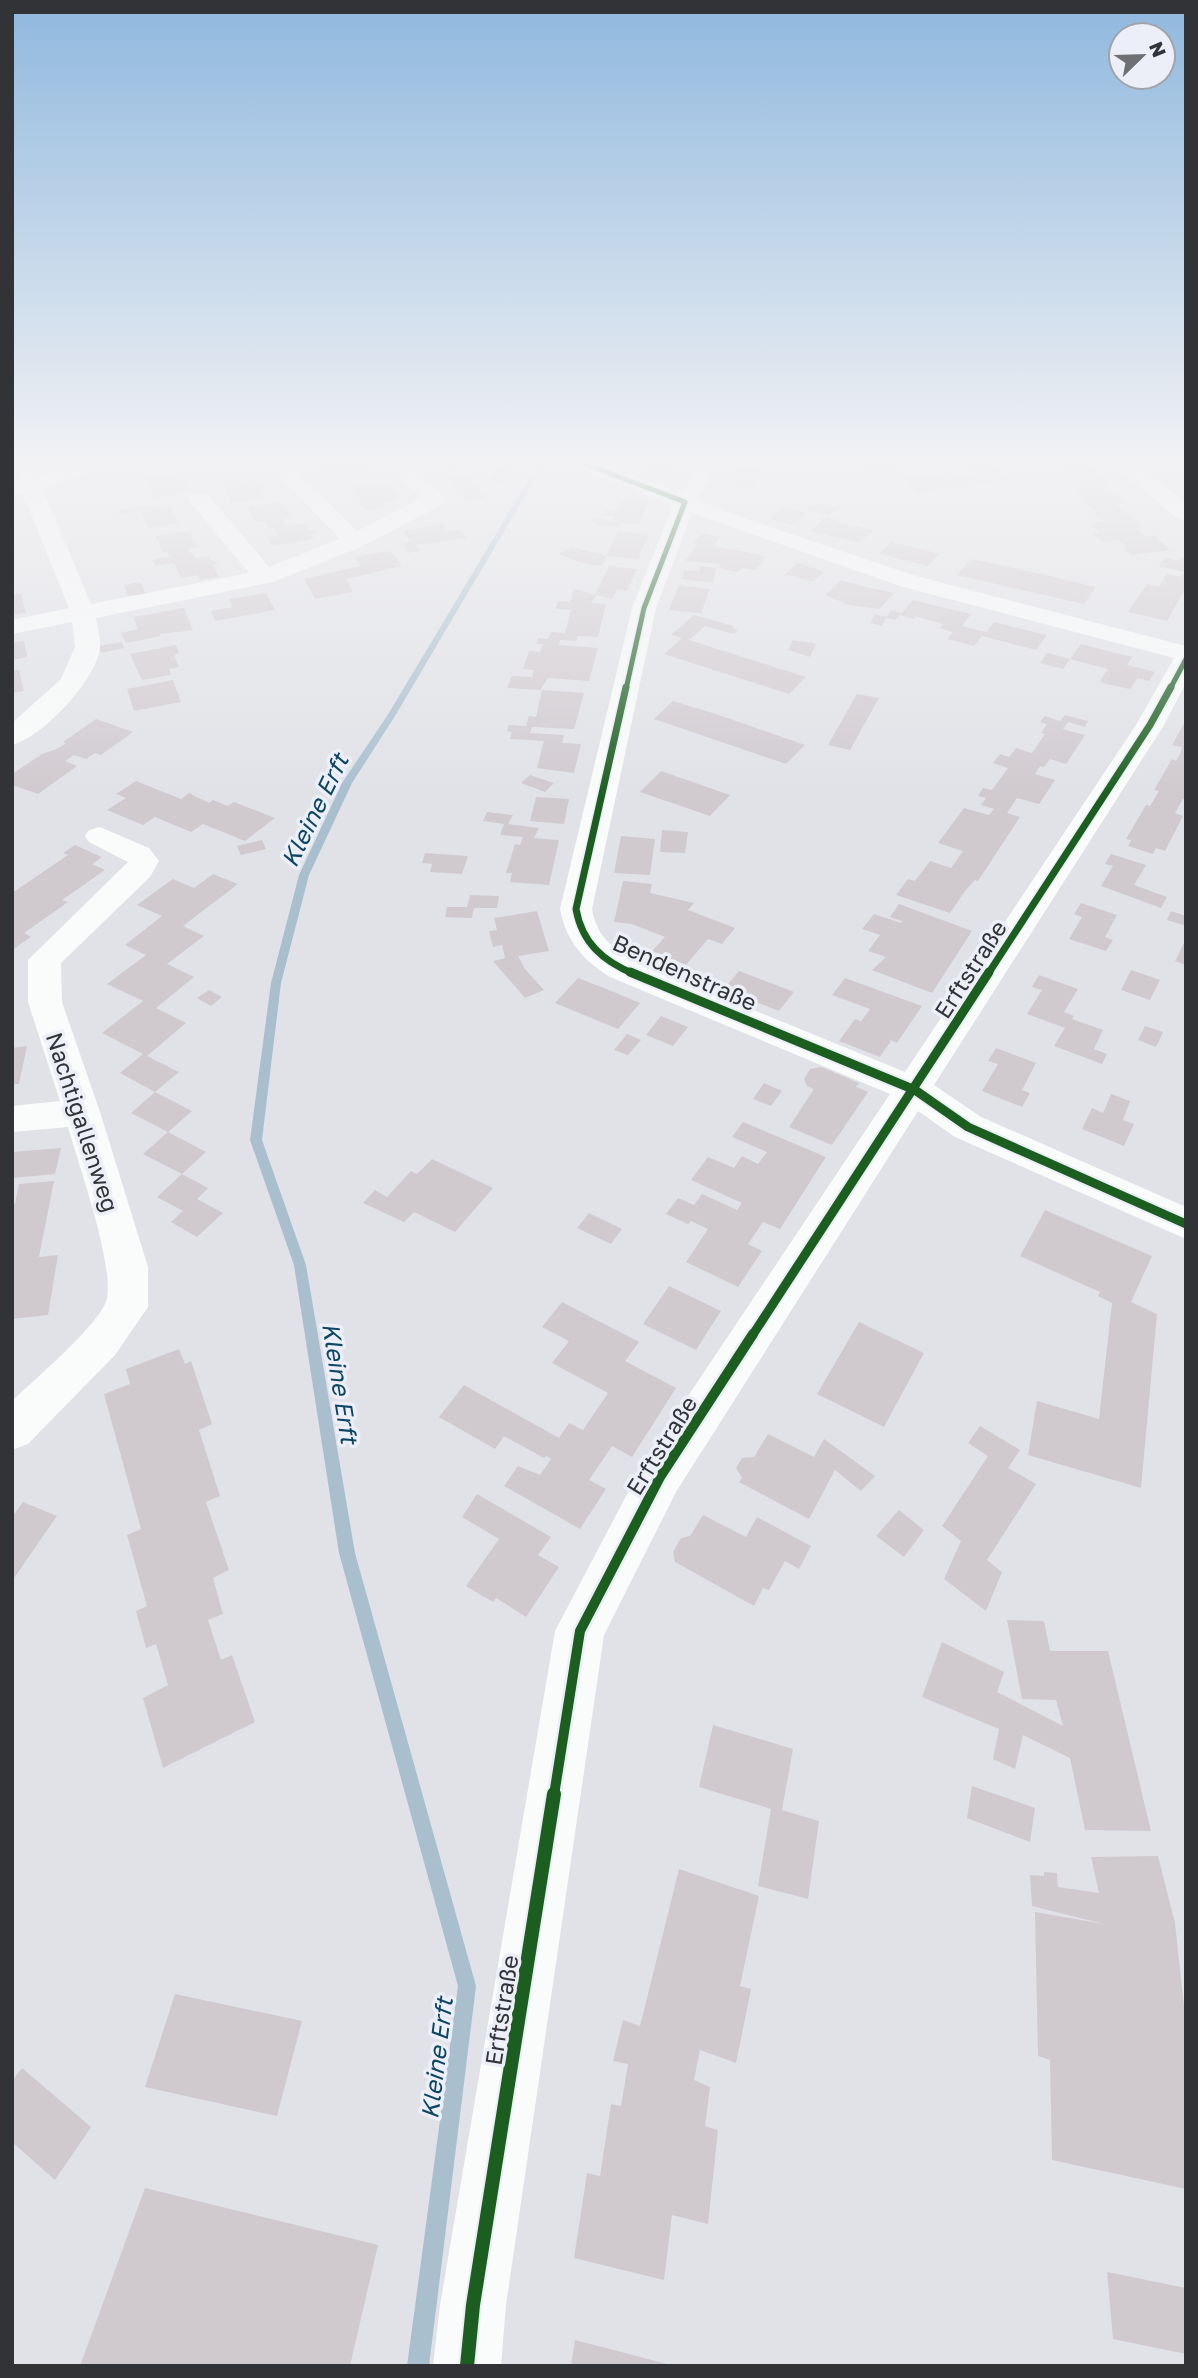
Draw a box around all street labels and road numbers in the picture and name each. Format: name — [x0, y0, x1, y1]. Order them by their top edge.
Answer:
street label: Erftstraße — [928, 915, 1012, 1023]
street label: Bendenstraße — [609, 928, 761, 1016]
street label: Nachtigallenweg — [41, 1029, 125, 1215]
street label: Erftstraße — [620, 1390, 702, 1500]
street label: Erftstraße — [478, 1953, 524, 2067]

